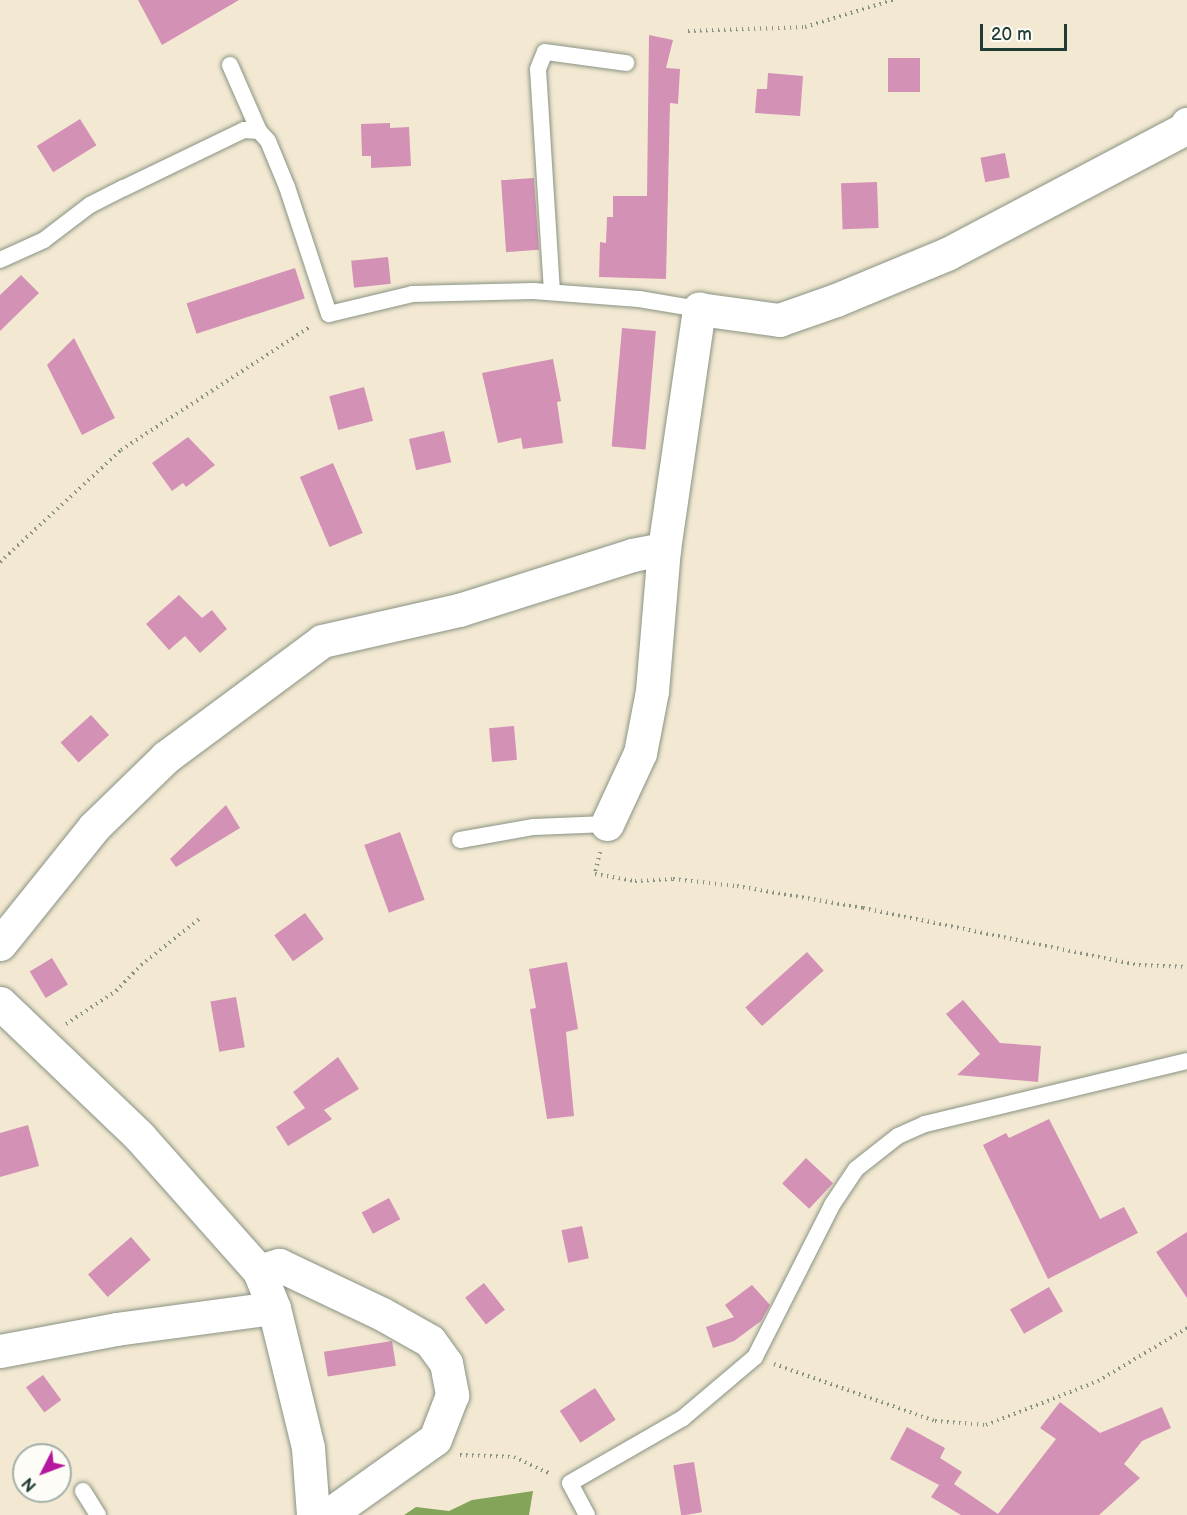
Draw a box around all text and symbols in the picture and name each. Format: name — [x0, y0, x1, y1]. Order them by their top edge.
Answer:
scale bar — [983, 12, 1070, 50]
text: 20 m — [991, 24, 1032, 45]
north arrow — [12, 1443, 72, 1503]
text: N — [19, 1473, 41, 1495]

